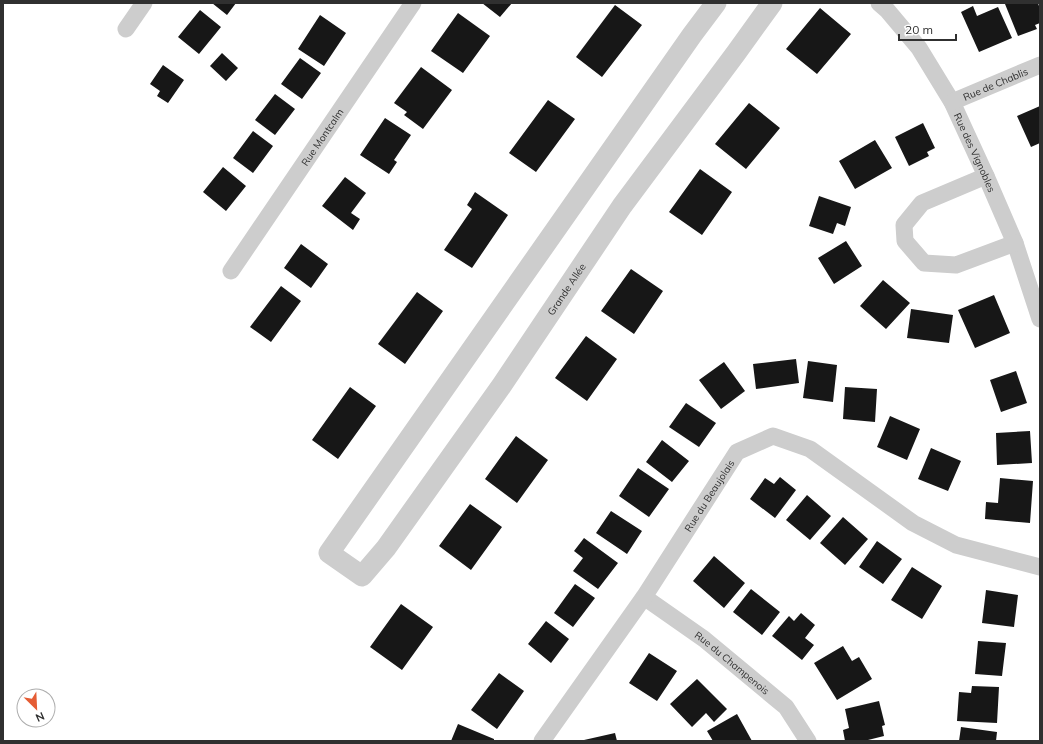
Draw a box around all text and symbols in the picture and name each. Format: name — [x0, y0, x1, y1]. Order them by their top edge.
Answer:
scale bar — [899, 16, 956, 42]
text: 20 m — [905, 22, 933, 37]
street label: Rue de Chablis — [961, 64, 1030, 103]
street label: Rue Montcalm — [298, 106, 346, 168]
street label: Rue des Vignobles — [951, 111, 999, 194]
street label: Grande Allée — [544, 261, 588, 318]
street label: Rue du Beaujolais — [681, 457, 737, 534]
street label: Rue du Champenois — [692, 628, 772, 697]
north arrow — [16, 688, 56, 728]
text: N — [33, 709, 47, 725]

